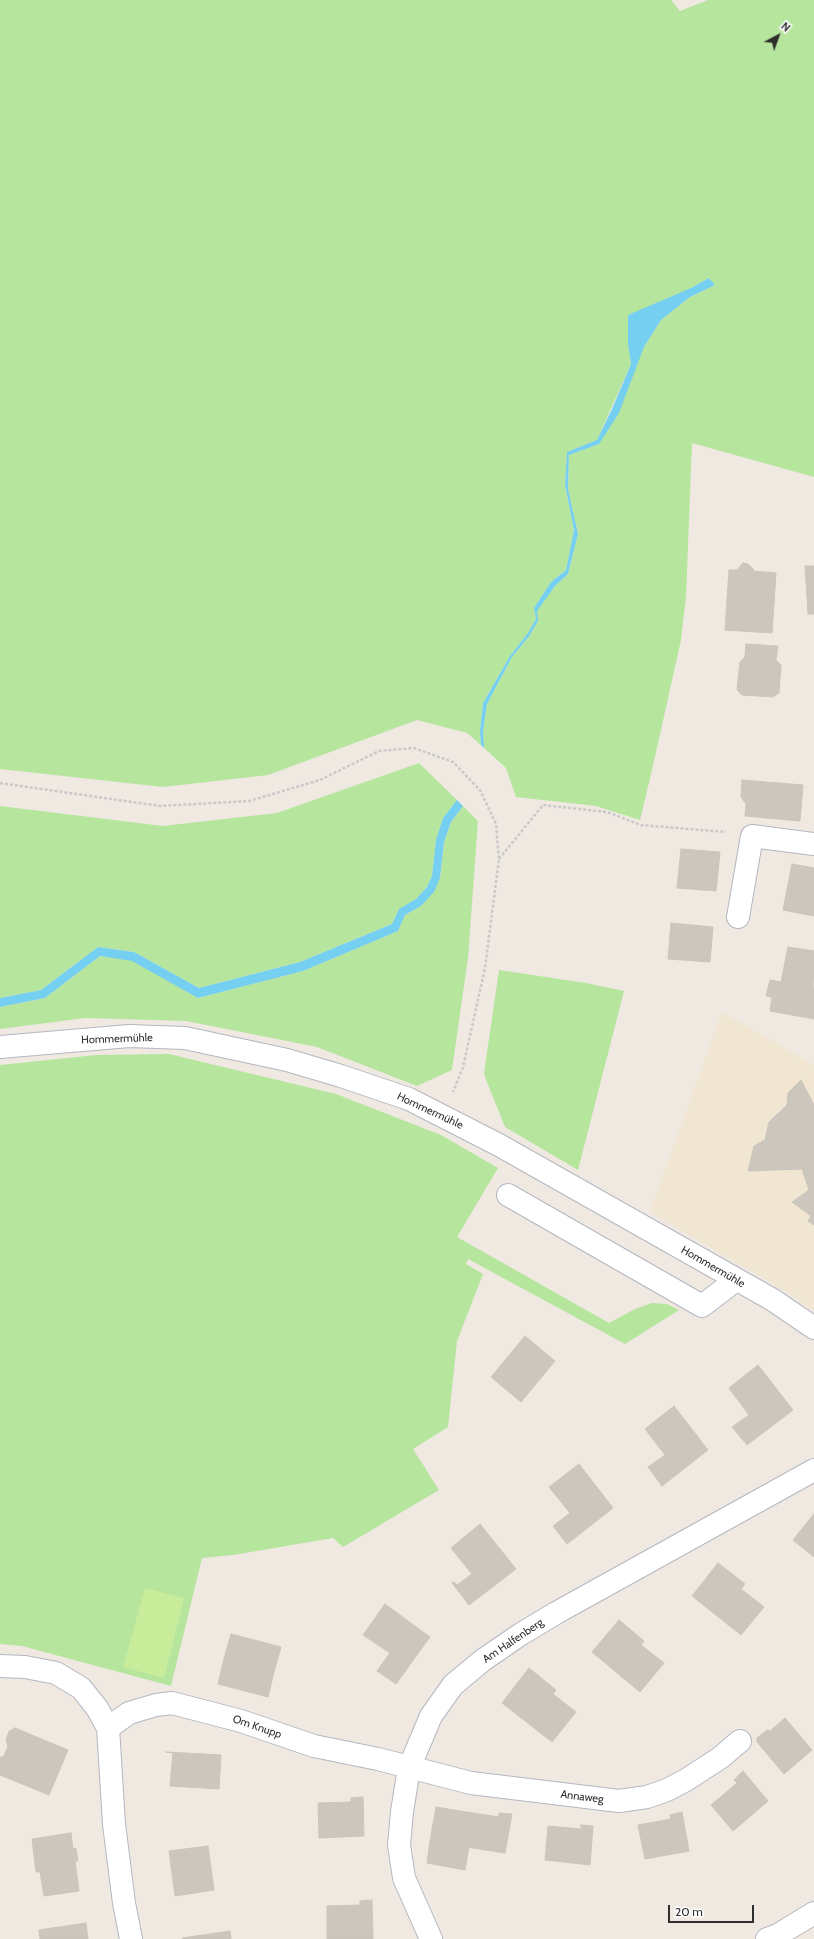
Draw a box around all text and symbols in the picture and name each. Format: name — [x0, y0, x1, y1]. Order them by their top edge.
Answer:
north arrow — [758, 16, 798, 56]
text: N — [778, 19, 793, 35]
street label: Hommermühle — [81, 1031, 153, 1047]
street label: Hommermühle — [395, 1090, 465, 1132]
street label: Hommermühle — [679, 1243, 747, 1291]
street label: Am Halfenberg — [480, 1616, 546, 1666]
street label: Om Knupp — [231, 1712, 283, 1742]
street label: Annaweg — [560, 1788, 604, 1806]
scale bar — [670, 1897, 756, 1923]
text: 20 m — [675, 1904, 703, 1919]

